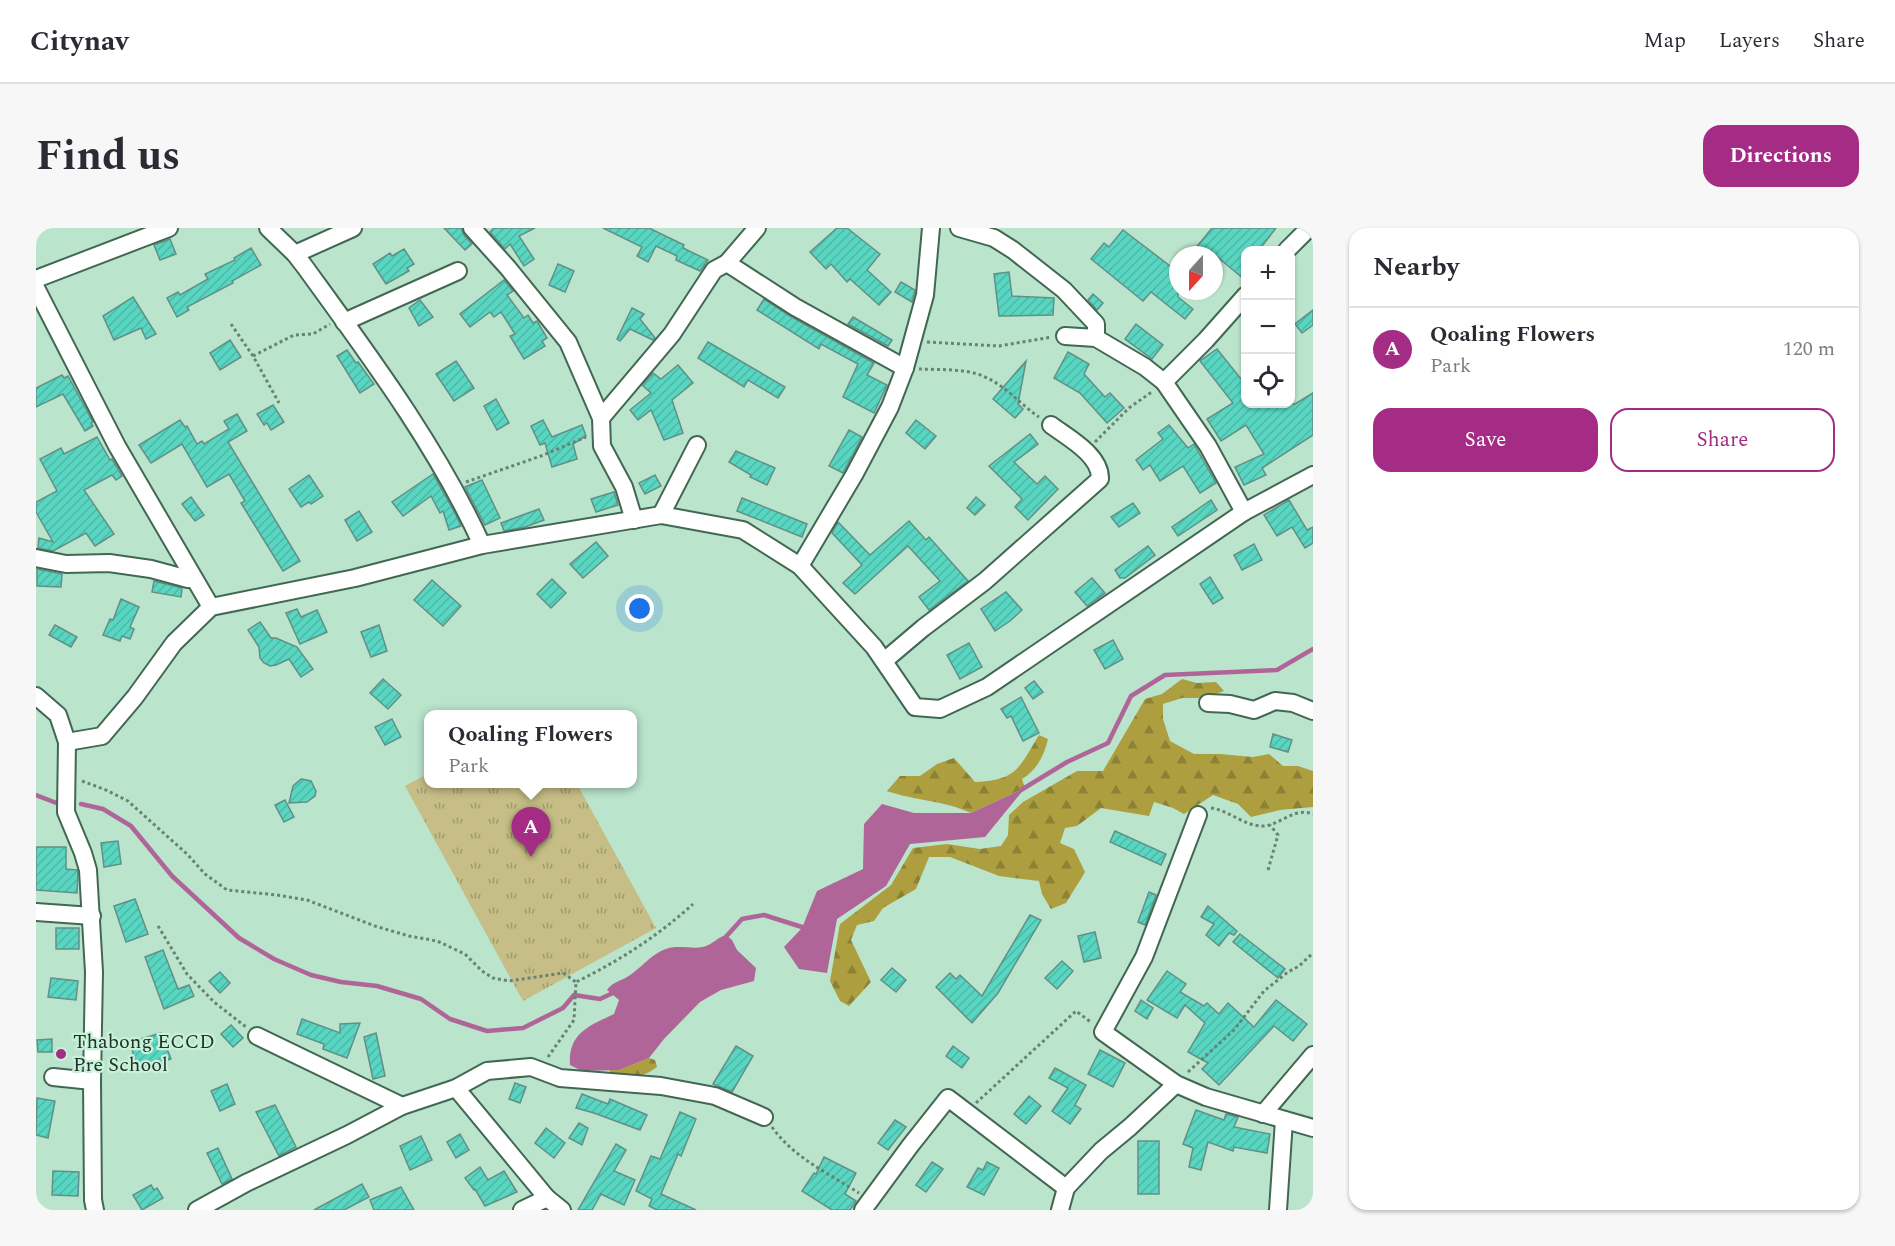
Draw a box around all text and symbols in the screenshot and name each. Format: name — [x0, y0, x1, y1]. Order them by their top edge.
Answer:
text: Citynav — [30, 20, 129, 63]
text: Map — [1644, 25, 1686, 57]
text: Layers — [1719, 25, 1780, 57]
text: Share — [1813, 25, 1865, 57]
text: Find us — [36, 125, 180, 188]
button: Directions — [1703, 125, 1859, 187]
north arrow — [1169, 246, 1223, 300]
map controls — [1241, 246, 1295, 408]
button: + — [1241, 246, 1295, 300]
text: Nearby — [1373, 247, 1459, 287]
button: − — [1241, 300, 1295, 354]
text: Qoaling Flowers — [1430, 318, 1595, 351]
text: A — [1385, 334, 1400, 364]
text: 120 m — [1783, 334, 1835, 364]
text: Park — [1430, 351, 1471, 381]
button: locate — [1241, 354, 1295, 408]
button: Save — [1373, 408, 1598, 472]
button: Share — [1610, 408, 1835, 472]
your location — [625, 594, 654, 623]
popup — [424, 710, 637, 788]
text: Qoaling Flowers — [448, 718, 613, 751]
text: Park — [448, 751, 489, 781]
pin: A — [512, 808, 550, 857]
place label: Thabong ECCD Pre School — [73, 1027, 215, 1080]
marker: Thabong ECCD Pre School — [54, 1047, 68, 1061]

